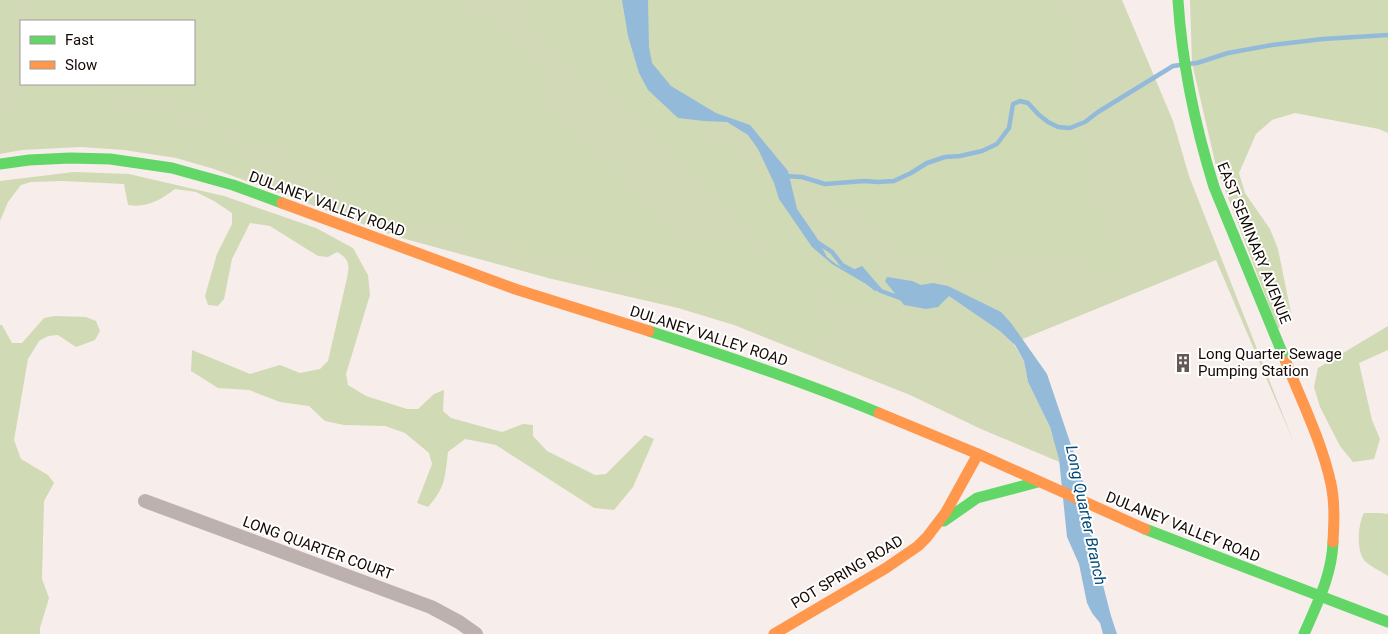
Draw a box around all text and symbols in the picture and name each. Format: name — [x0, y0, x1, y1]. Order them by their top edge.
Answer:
legend — [20, 20, 195, 85]
text: Fast — [65, 31, 94, 49]
text: Slow — [65, 56, 97, 74]
street label: EAST SEMINARY AVENUE — [1213, 160, 1295, 327]
street label: DULANEY VALLEY ROAD — [247, 167, 407, 241]
street label: DULANEY VALLEY ROAD — [628, 302, 790, 370]
place label: Long Quarter Sewage Pumping Station — [1198, 345, 1342, 380]
building icon: Long Quarter Sewage Pumping Station — [1172, 352, 1194, 374]
water label: Long Quarter Branch — [1062, 443, 1110, 587]
street label: DULANEY VALLEY ROAD — [1103, 488, 1263, 566]
street label: LONG QUARTER COURT — [240, 512, 396, 584]
street label: POT SPRING ROAD — [788, 531, 906, 613]

